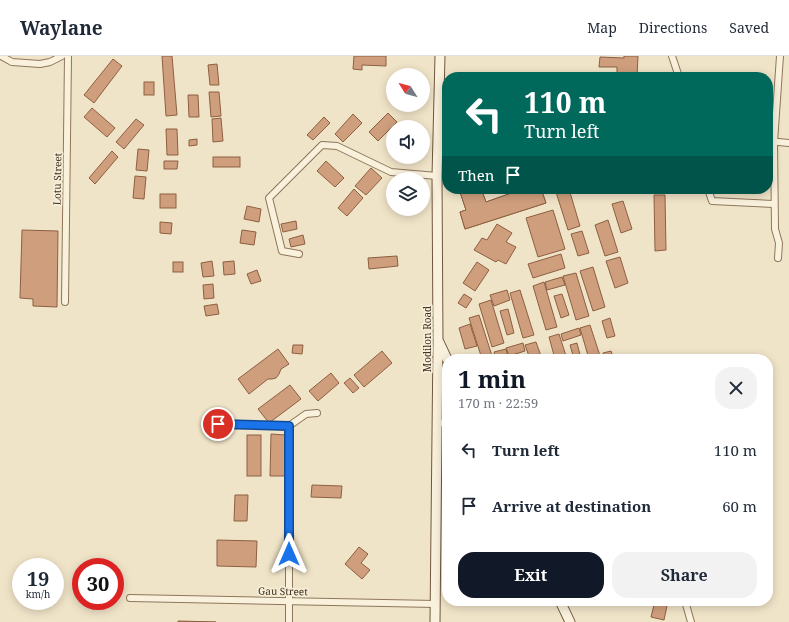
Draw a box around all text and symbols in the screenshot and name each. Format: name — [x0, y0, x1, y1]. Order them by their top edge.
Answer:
text: Waylane — [20, 15, 103, 41]
text: Map — [587, 18, 617, 37]
text: Directions — [639, 18, 707, 37]
text: Saved — [729, 18, 769, 37]
north arrow — [386, 68, 430, 112]
map controls — [386, 68, 430, 216]
text: 110 m — [524, 83, 606, 121]
icon: left — [458, 88, 510, 140]
text: Turn left — [524, 119, 599, 143]
button: sound — [386, 120, 430, 164]
street label: Lotu Street — [50, 152, 64, 205]
icon: arrive — [502, 164, 524, 186]
text: Then — [458, 165, 494, 185]
button: layers — [386, 172, 430, 216]
street label: Modilon Road — [420, 306, 434, 372]
text: 1 min — [458, 362, 526, 395]
button: close — [715, 367, 757, 409]
text: 170 m · 22:59 — [458, 394, 538, 412]
pin — [201, 407, 235, 441]
icon: arrive — [207, 413, 229, 435]
icon: left — [458, 439, 480, 461]
text: Turn left — [492, 440, 560, 460]
text: 110 m — [714, 440, 757, 460]
icon: arrive — [458, 495, 480, 517]
text: Arrive at destination — [492, 496, 651, 516]
text: 60 m — [722, 496, 757, 516]
position arrow — [268, 533, 310, 575]
button: Exit — [458, 552, 604, 598]
button: Share — [612, 552, 757, 598]
speed limit sign: 30 — [72, 558, 124, 610]
text: 19 — [27, 565, 49, 592]
street label: Gau Street — [258, 584, 308, 598]
text: km/h — [26, 587, 50, 601]

